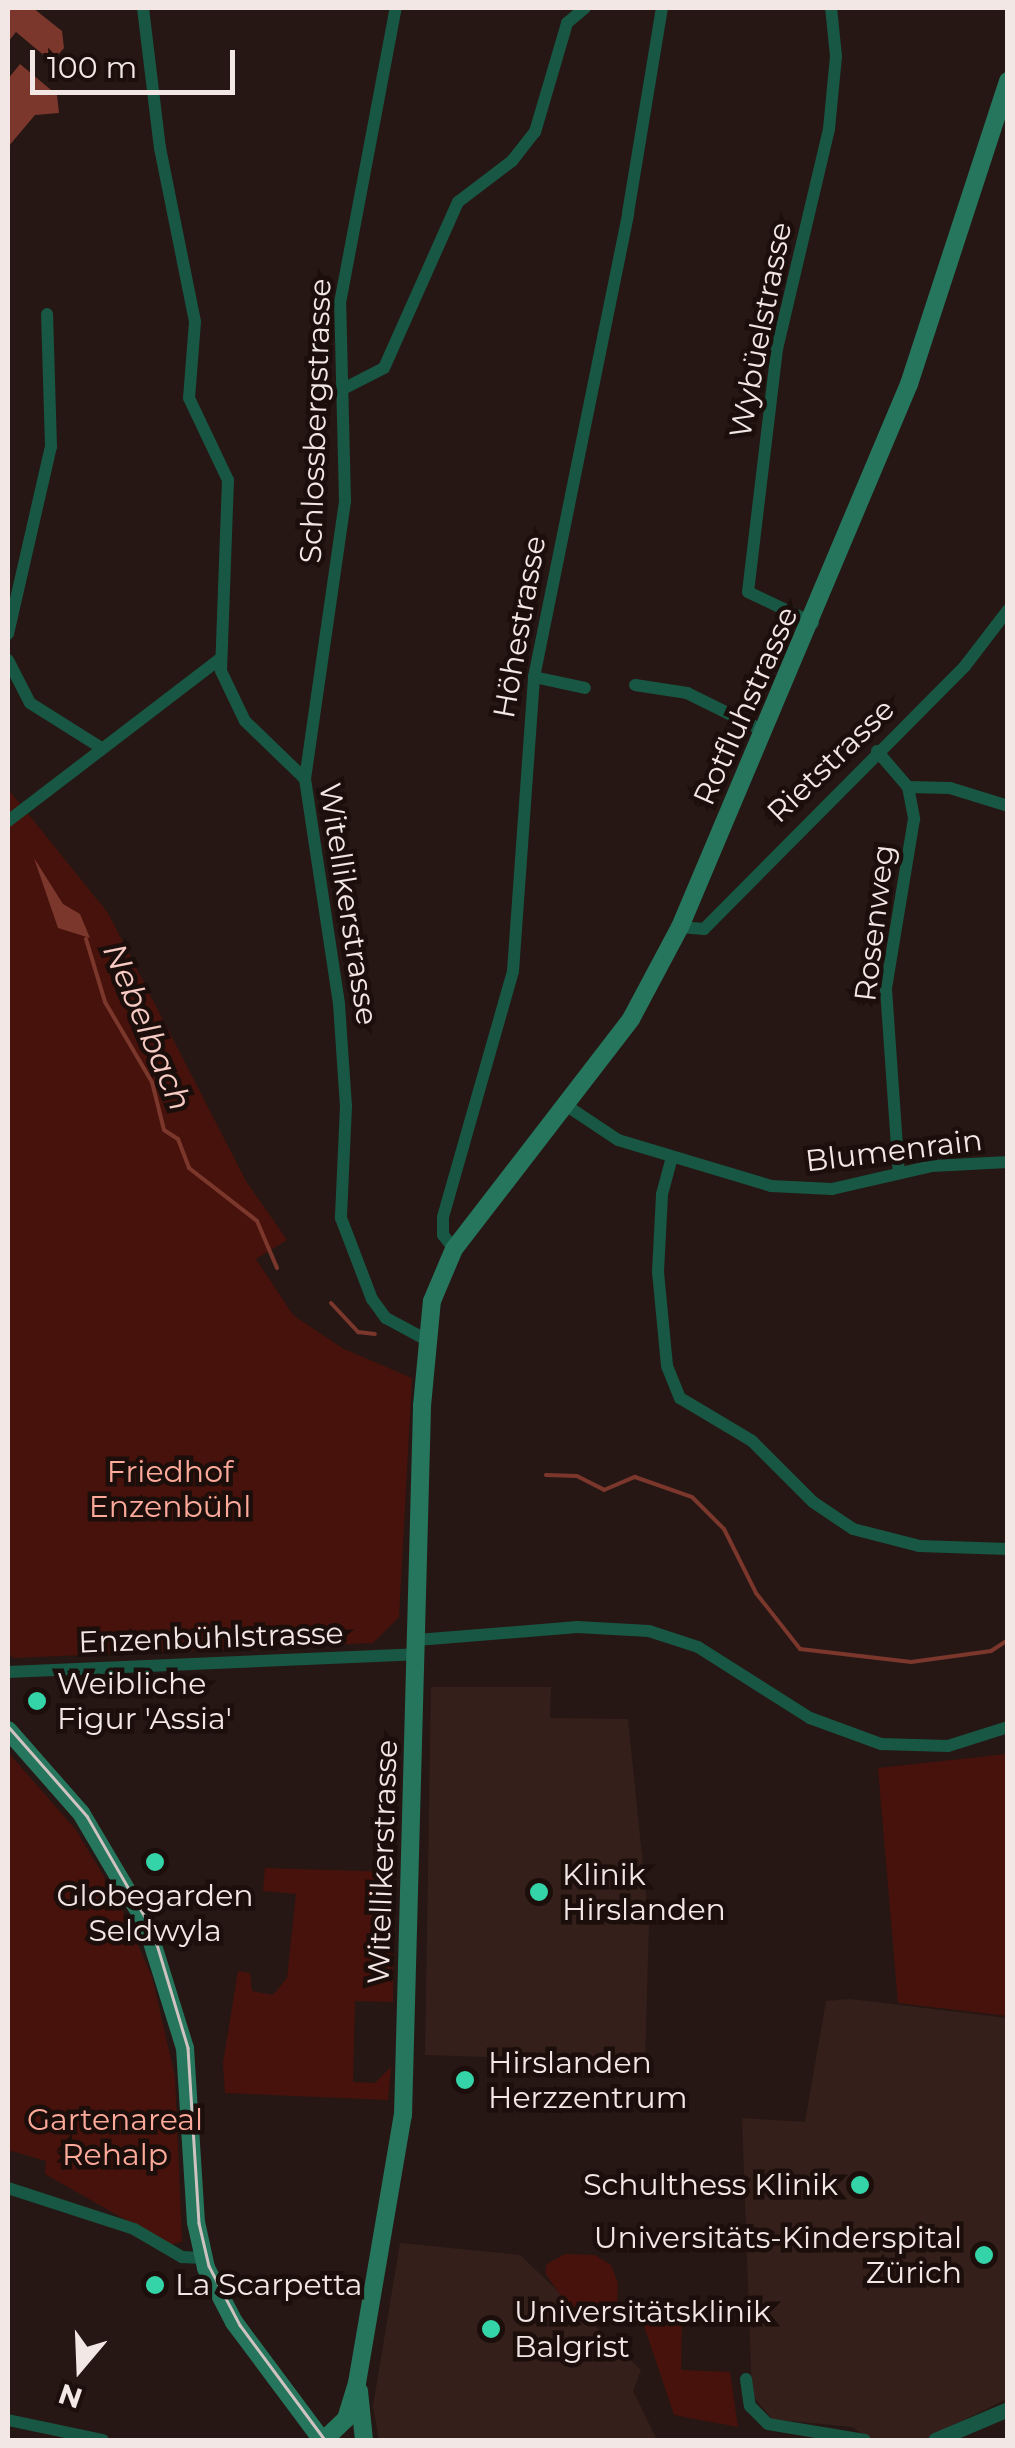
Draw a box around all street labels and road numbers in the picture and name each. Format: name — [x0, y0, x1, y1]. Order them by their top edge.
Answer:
street label: Wybüelstrasse — [722, 219, 800, 441]
street label: Schlossbergstrasse — [293, 278, 339, 564]
street label: Höhestrasse — [486, 533, 554, 721]
street label: Rotfluhstrasse — [686, 601, 806, 811]
street label: Rietstrasse — [760, 692, 902, 830]
street label: Witellikerstrasse — [311, 780, 385, 1028]
street label: Rosenweg — [848, 842, 902, 1004]
street label: Blumenrain — [803, 1122, 985, 1180]
street label: Enzenbühlstrasse — [78, 1615, 344, 1661]
street label: Witellikerstrasse — [361, 1739, 405, 1985]

